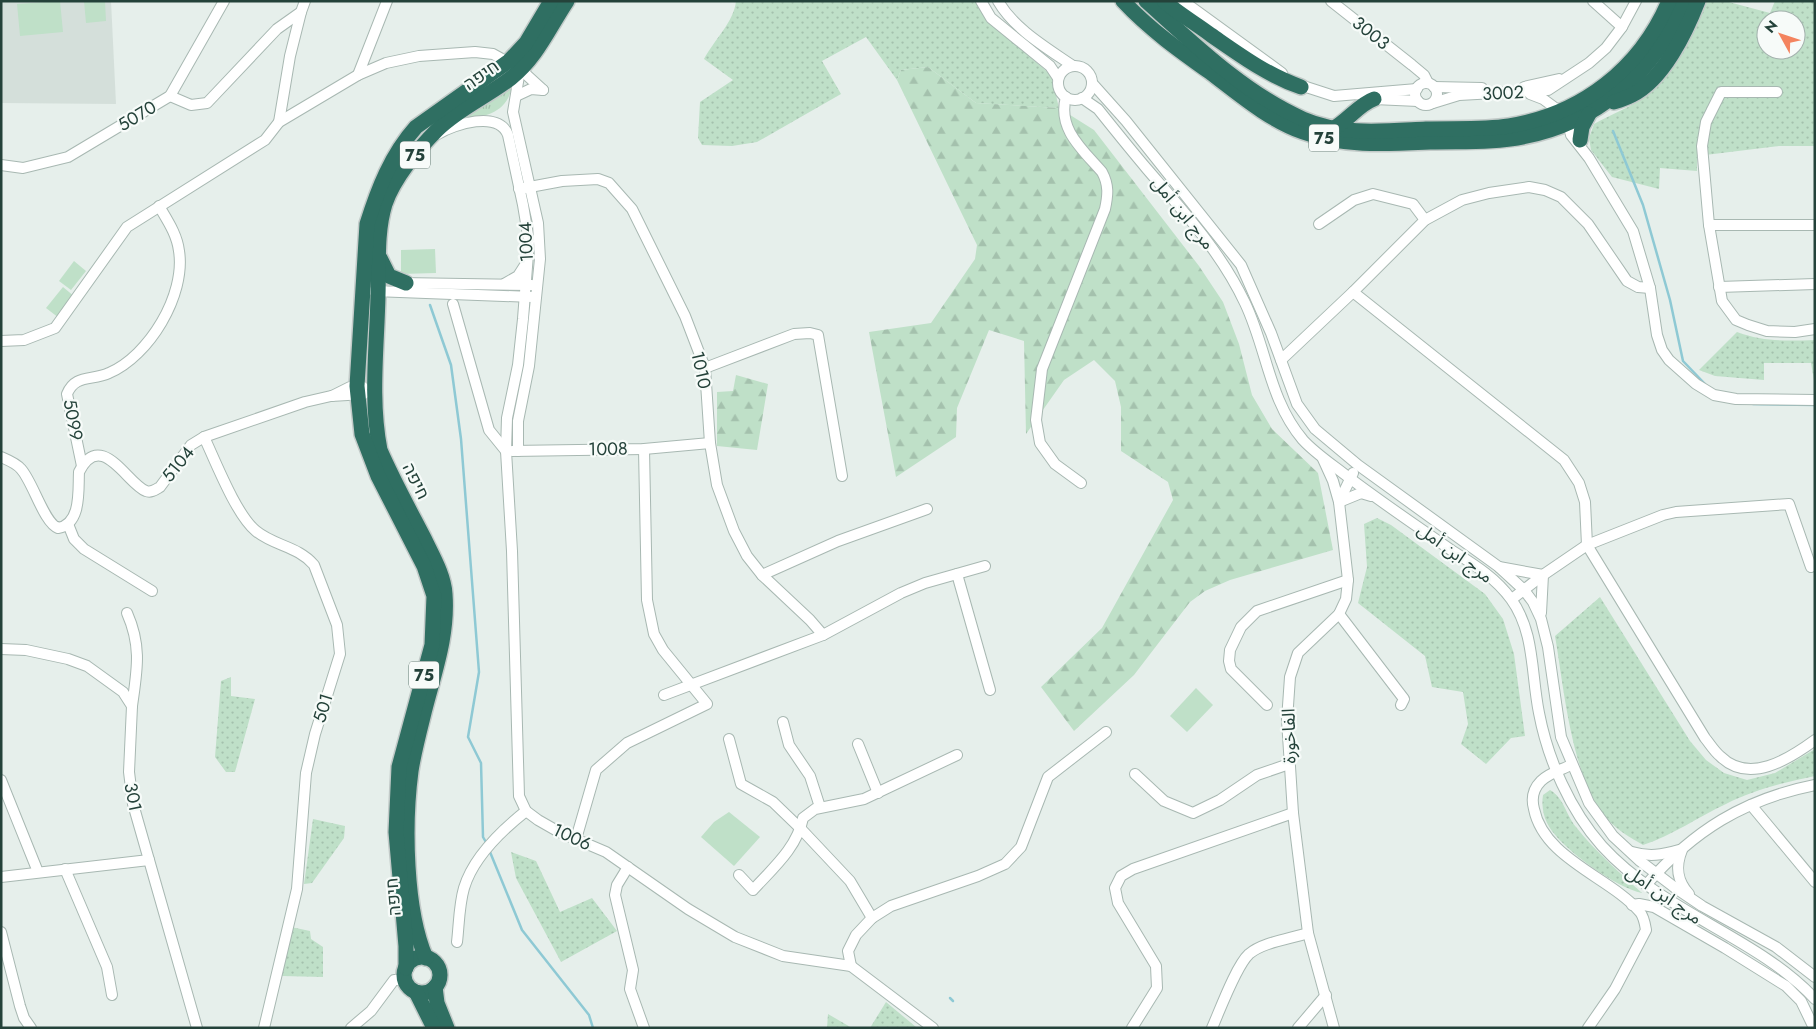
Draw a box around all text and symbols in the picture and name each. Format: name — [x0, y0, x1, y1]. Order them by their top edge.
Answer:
street label: 3003 — [1347, 10, 1395, 56]
north arrow — [1756, 10, 1806, 60]
text: N — [1760, 16, 1782, 37]
street label: חיפה — [458, 53, 504, 97]
street label: 3002 — [1482, 79, 1524, 107]
street label: 5070 — [113, 94, 162, 138]
road number: 75 — [1309, 125, 1339, 152]
road number: 75 — [400, 142, 430, 168]
street label: مرج ابن أمل — [1145, 171, 1221, 255]
street label: 1004 — [512, 221, 540, 263]
street label: 1010 — [684, 349, 718, 391]
street label: 5099 — [57, 397, 89, 443]
street label: 1008 — [588, 436, 628, 462]
street label: 5104 — [155, 440, 201, 488]
street label: חיפה — [396, 458, 436, 504]
street label: مرج ابن أمل — [1412, 517, 1498, 589]
road number: 75 — [409, 662, 439, 688]
street label: 501 — [306, 690, 340, 726]
street label: الفاخورة — [1276, 708, 1302, 764]
street label: 301 — [117, 780, 149, 814]
street label: 1006 — [548, 817, 596, 857]
street label: مرج ابن أمل — [1621, 859, 1707, 931]
street label: חיפה — [378, 877, 408, 917]

